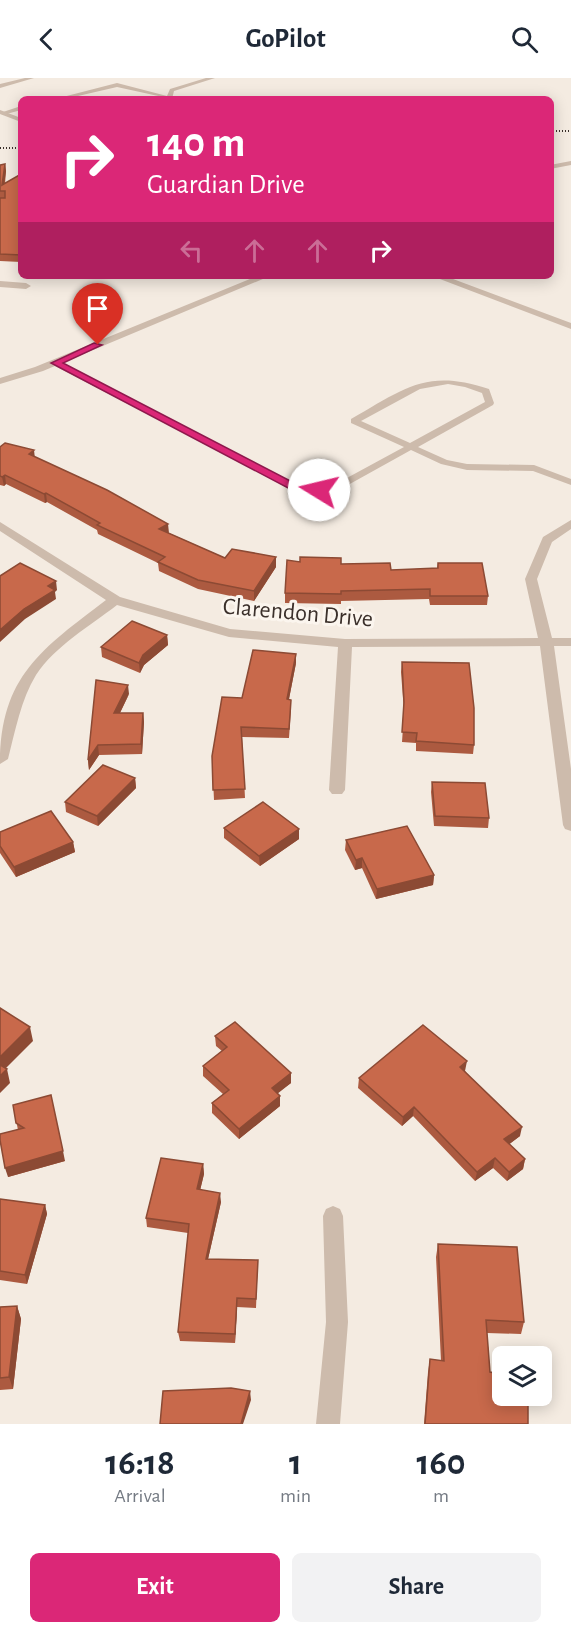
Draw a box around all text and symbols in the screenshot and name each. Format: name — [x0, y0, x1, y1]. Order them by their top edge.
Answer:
icon: back — [30, 23, 63, 56]
icon: search — [508, 23, 541, 56]
text: GoPilot — [245, 25, 326, 52]
icon: right — [48, 120, 126, 198]
text: 140 m — [147, 122, 245, 164]
text: Guardian Drive — [147, 171, 305, 198]
icon: left — [175, 234, 208, 267]
icon: ahead — [238, 234, 271, 267]
icon: ahead — [301, 234, 334, 267]
icon: right — [364, 234, 397, 267]
pin — [72, 283, 123, 345]
icon: arrive — [81, 292, 114, 325]
position arrow — [287, 458, 351, 522]
street label: Clarendon Drive — [222, 594, 374, 632]
map controls — [492, 1346, 552, 1406]
button: layers — [492, 1346, 552, 1406]
text: 16:18 — [105, 1445, 175, 1481]
text: 1 — [289, 1445, 302, 1481]
text: 160 — [417, 1445, 466, 1481]
text: Arrival — [114, 1486, 166, 1506]
text: min — [280, 1486, 311, 1506]
text: m — [433, 1486, 449, 1506]
button: Exit — [30, 1553, 280, 1622]
button: Share — [292, 1553, 541, 1622]

